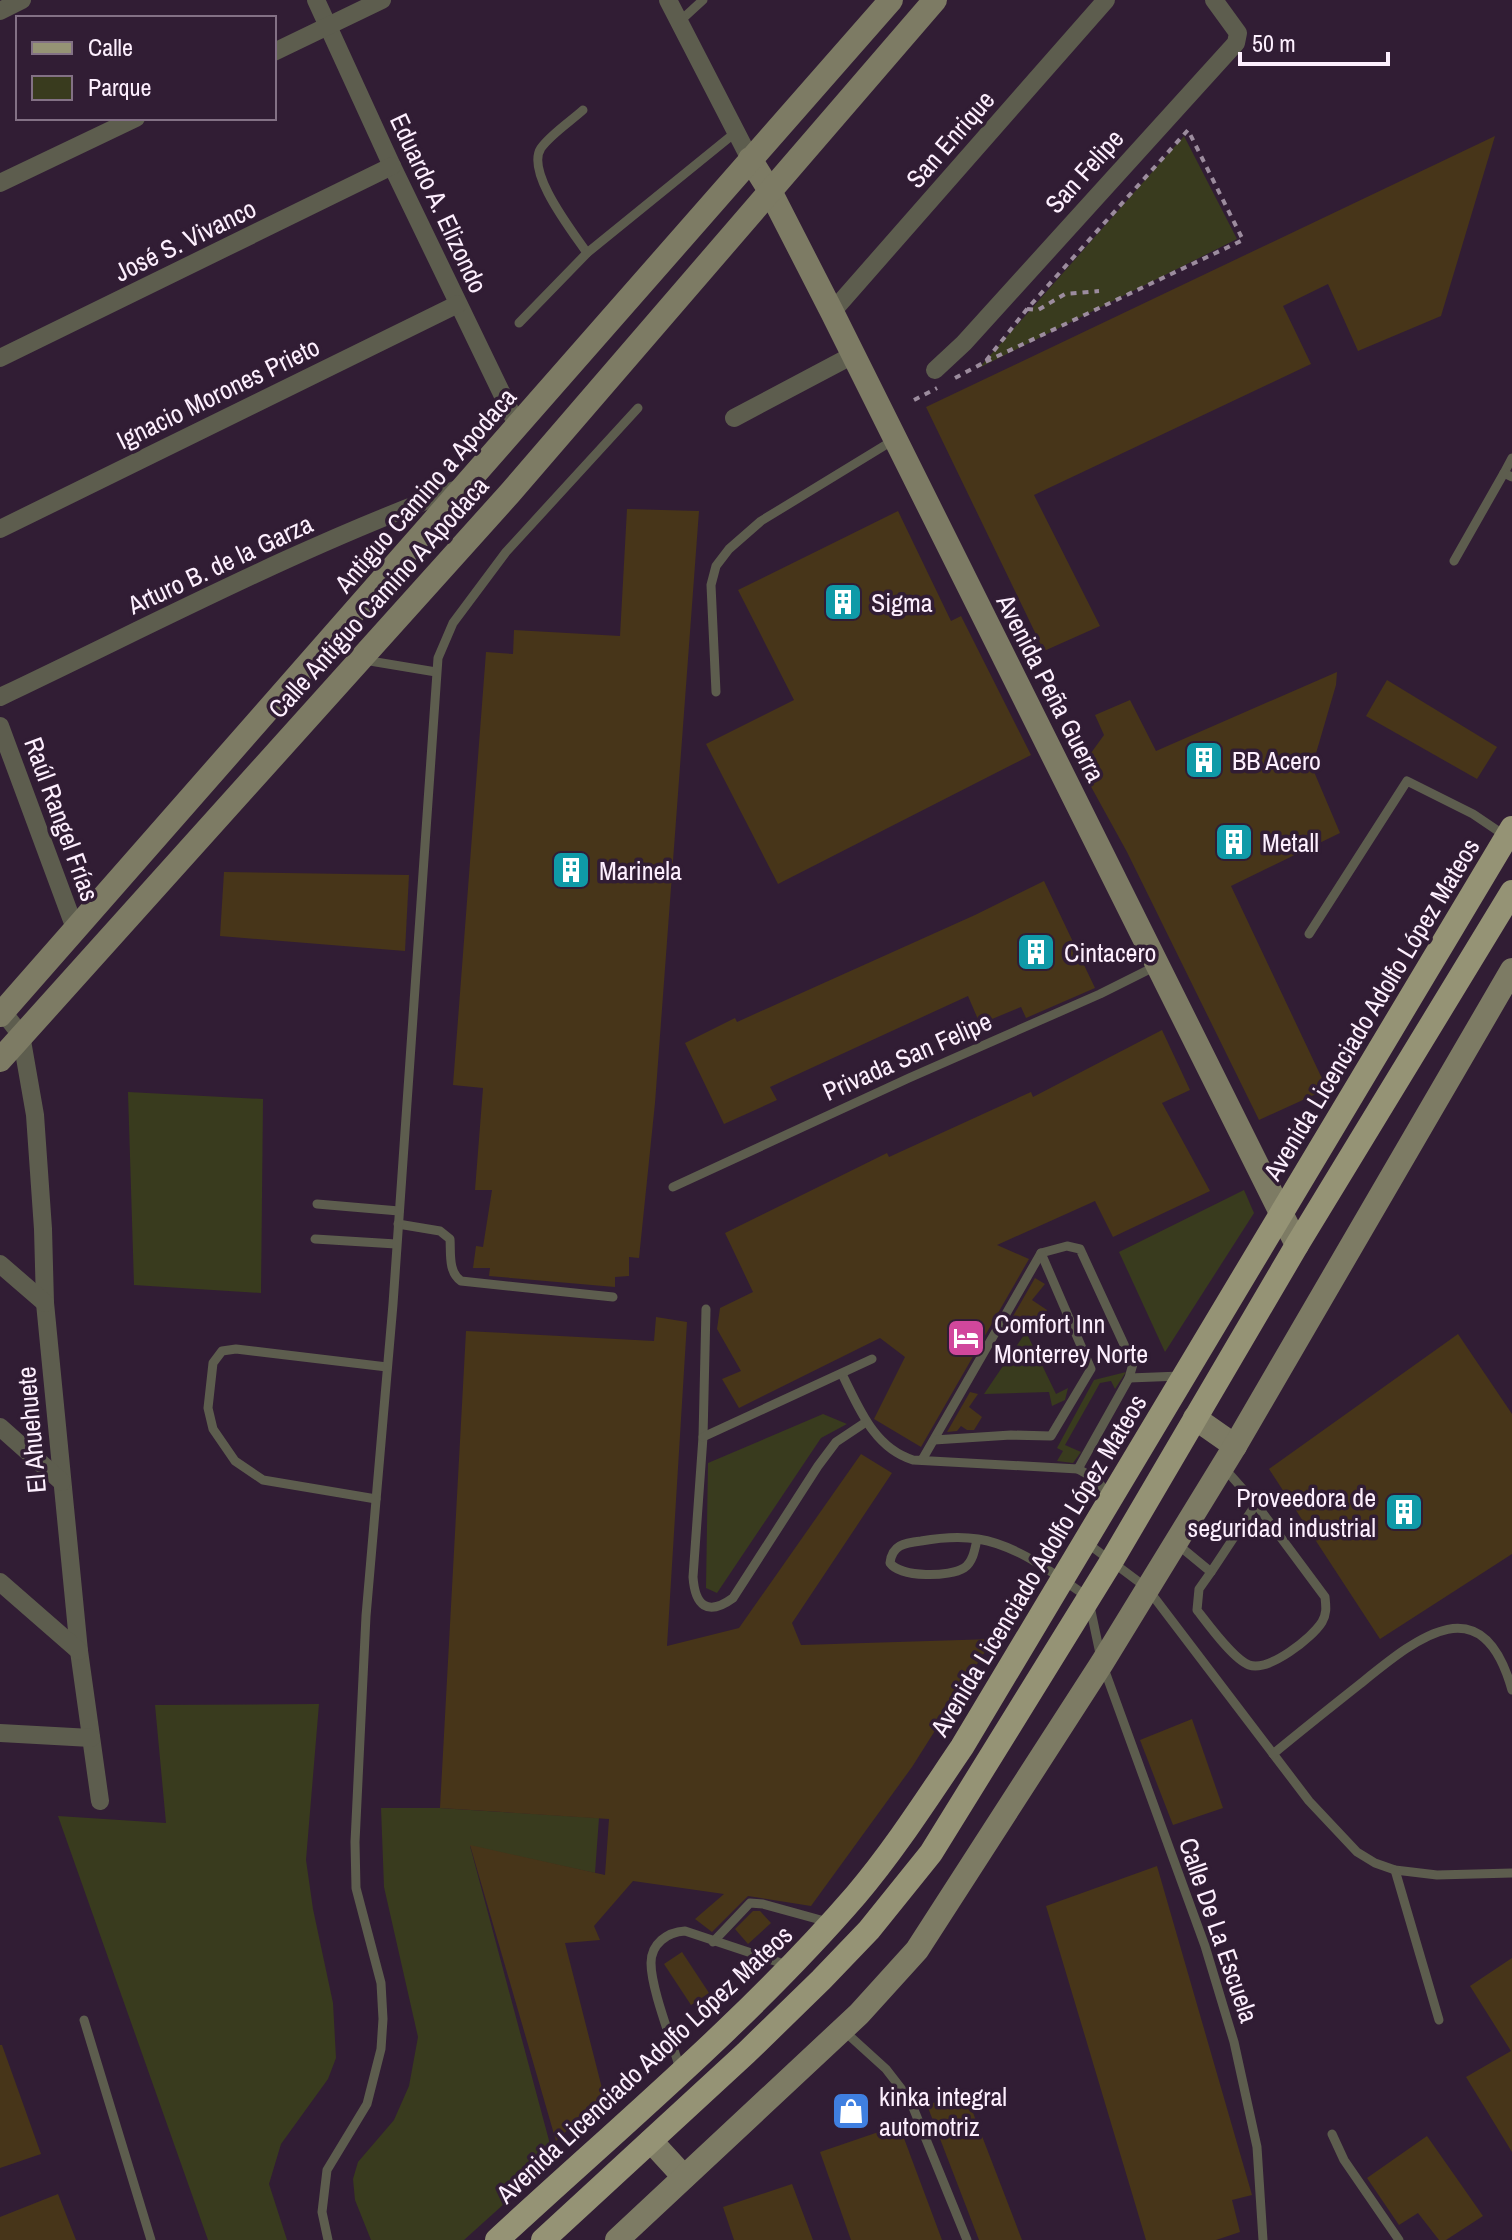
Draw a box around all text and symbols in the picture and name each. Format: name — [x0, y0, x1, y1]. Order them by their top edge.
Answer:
legend — [16, 16, 276, 120]
scale bar — [1240, 16, 1388, 66]
text: 50 m — [1252, 27, 1296, 59]
text: Calle — [88, 31, 133, 63]
text: Parque — [88, 71, 151, 103]
street label: San Enrique — [898, 83, 1002, 195]
street label: Eduardo A. Elizondo — [382, 108, 496, 298]
street label: San Felipe — [1037, 121, 1131, 221]
street label: José S. Vivanco — [108, 191, 262, 289]
street label: Ignacio Morones Prieto — [111, 329, 325, 457]
street label: Antiguo Camino a Apodaca — [326, 380, 524, 601]
street label: Calle Antiguo Camino A Apodaca — [260, 468, 496, 725]
street label: Arturo B. de la Garza — [121, 506, 318, 623]
building icon: Sigma — [822, 581, 864, 623]
place label: Sigma — [871, 585, 933, 620]
street label: Avenida Peña Guerra — [988, 587, 1113, 788]
street label: Raúl Rangel Frías — [16, 732, 108, 906]
building icon: BB Acero — [1183, 739, 1225, 781]
place label: BB Acero — [1232, 743, 1321, 778]
building icon: Metall — [1213, 821, 1255, 863]
place label: Metall — [1262, 825, 1319, 860]
street label: Avenida Licenciado Adolfo López Mateos — [1254, 831, 1487, 1187]
building icon: Marinela — [550, 849, 592, 891]
place label: Marinela — [599, 853, 682, 888]
building icon: Cintacero — [1015, 931, 1057, 973]
place label: Cintacero — [1064, 935, 1156, 970]
street label: Privada San Felipe — [817, 1003, 997, 1109]
place label: Comfort Inn Monterrey Norte — [994, 1306, 1148, 1371]
hotel icon: Comfort Inn Monterrey Norte — [945, 1317, 987, 1359]
street label: El Ahuehuete — [8, 1365, 54, 1495]
street label: Avenida Licenciado Adolfo López Mateos — [921, 1387, 1154, 1743]
place label: Proveedora de seguridad industrial — [1188, 1480, 1376, 1545]
building icon: Proveedora de seguridad industrial — [1383, 1491, 1425, 1533]
street label: Calle De La Escuela — [1171, 1833, 1267, 2027]
street label: Avenida Licenciado Adolfo López Mateos — [488, 1917, 800, 2212]
place label: kinka integral automotriz — [879, 2079, 1007, 2144]
shop icon: kinka integral automotriz — [830, 2090, 872, 2132]

